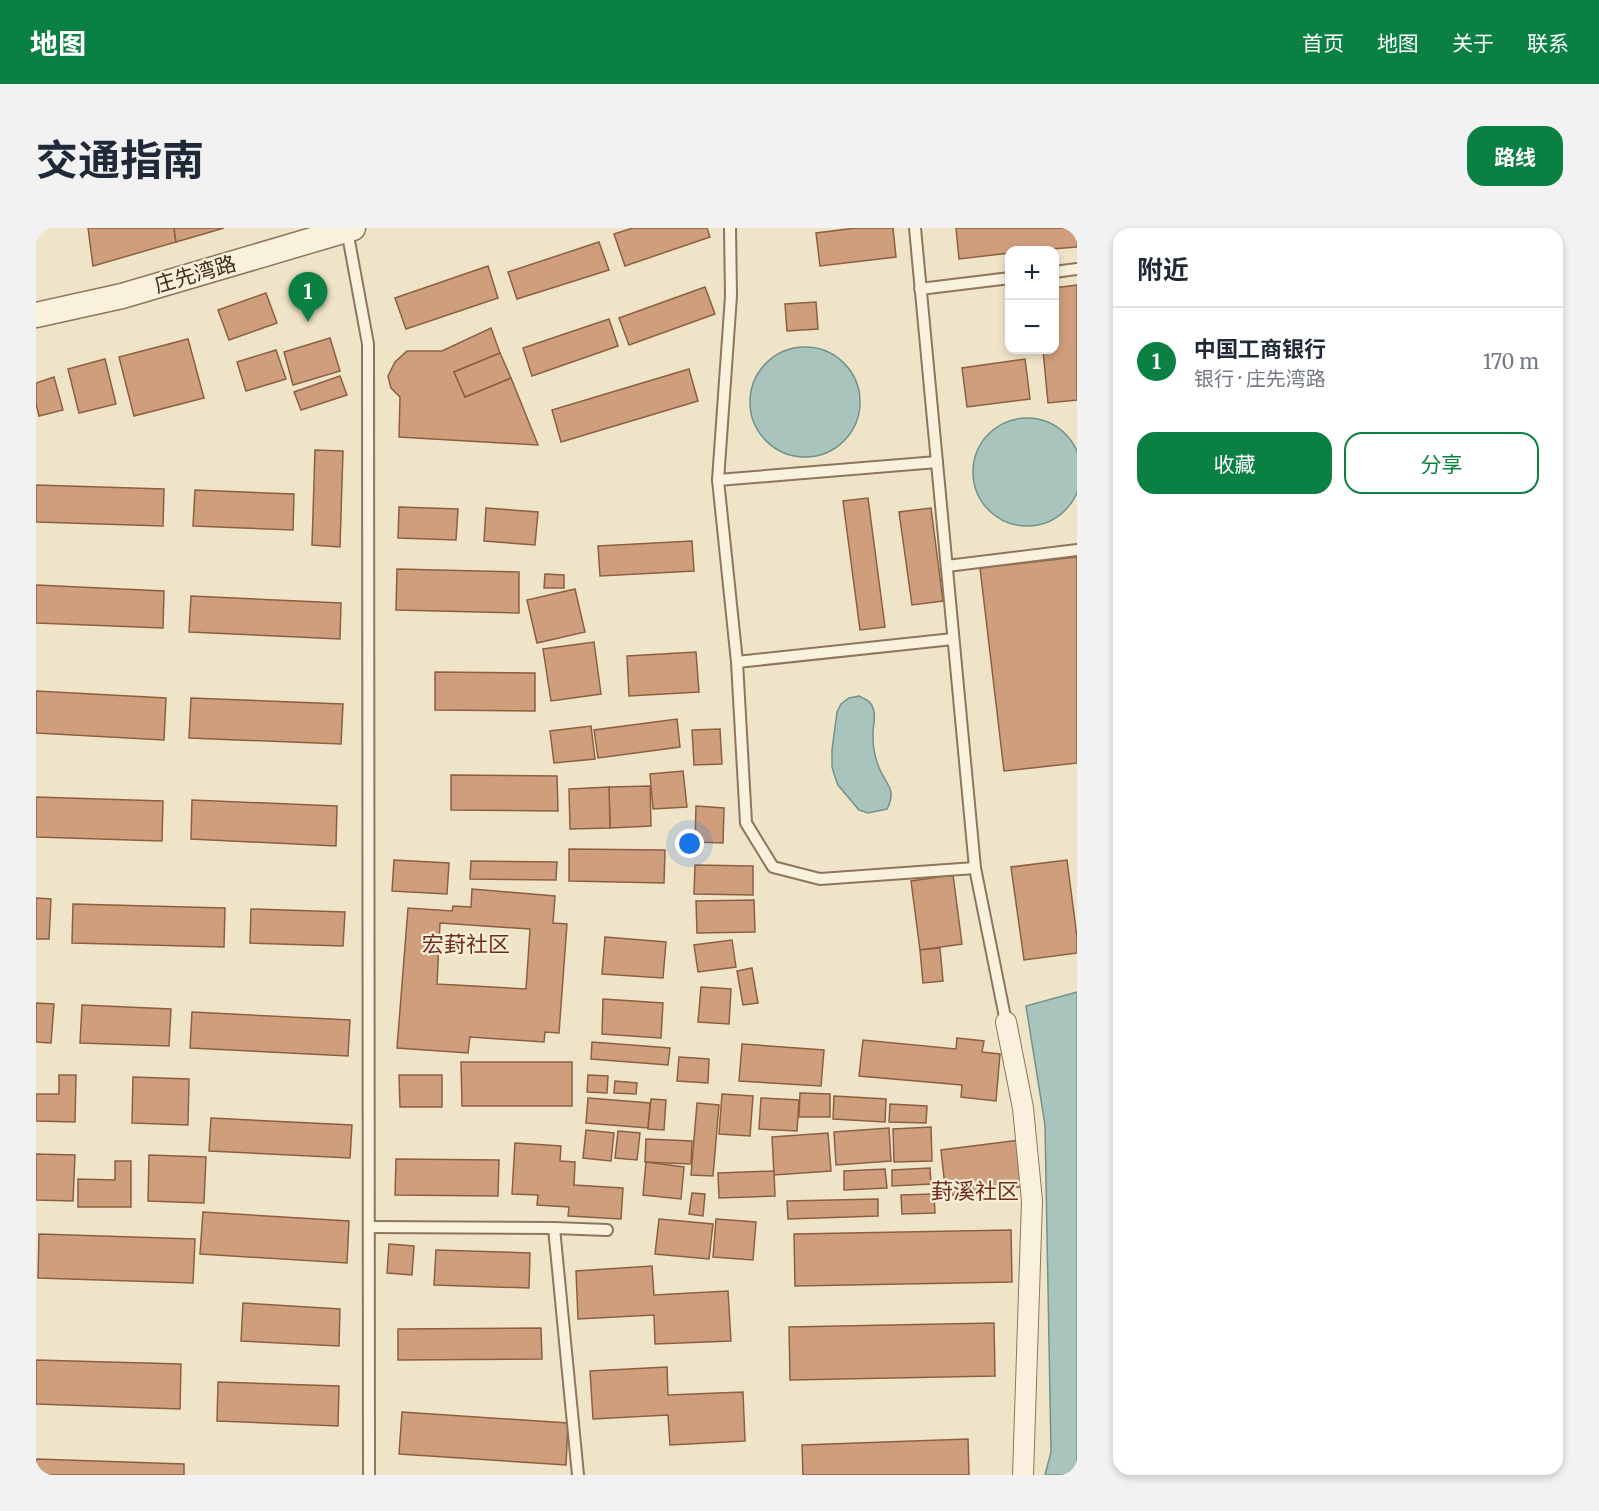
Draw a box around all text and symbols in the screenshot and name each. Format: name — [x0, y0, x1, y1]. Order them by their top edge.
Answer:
text: 地图 — [30, 26, 86, 62]
text: 首页 — [1302, 30, 1344, 57]
text: 地图 — [1377, 30, 1419, 57]
text: 关于 — [1452, 30, 1494, 57]
text: 联系 — [1527, 30, 1569, 57]
button: 路线 — [1467, 126, 1563, 186]
text: 交通指南 — [36, 134, 204, 186]
map controls — [1005, 246, 1059, 354]
button: + — [1005, 246, 1059, 300]
street label: 庄先湾路 — [151, 249, 239, 299]
text: 附近 — [1137, 253, 1189, 286]
pin: 1 — [288, 272, 328, 322]
button: − — [1005, 300, 1059, 354]
text: 中国工商银行 — [1194, 335, 1326, 363]
text: 1 — [1152, 349, 1161, 374]
text: 170 m — [1483, 349, 1539, 374]
text: 银行 · 庄先湾路 — [1194, 366, 1326, 391]
button: 收藏 — [1137, 432, 1332, 494]
button: 分享 — [1344, 432, 1539, 494]
your location — [675, 829, 704, 858]
district label: 宏葑社区 — [422, 930, 510, 958]
district label: 葑溪社区 — [931, 1177, 1019, 1205]

